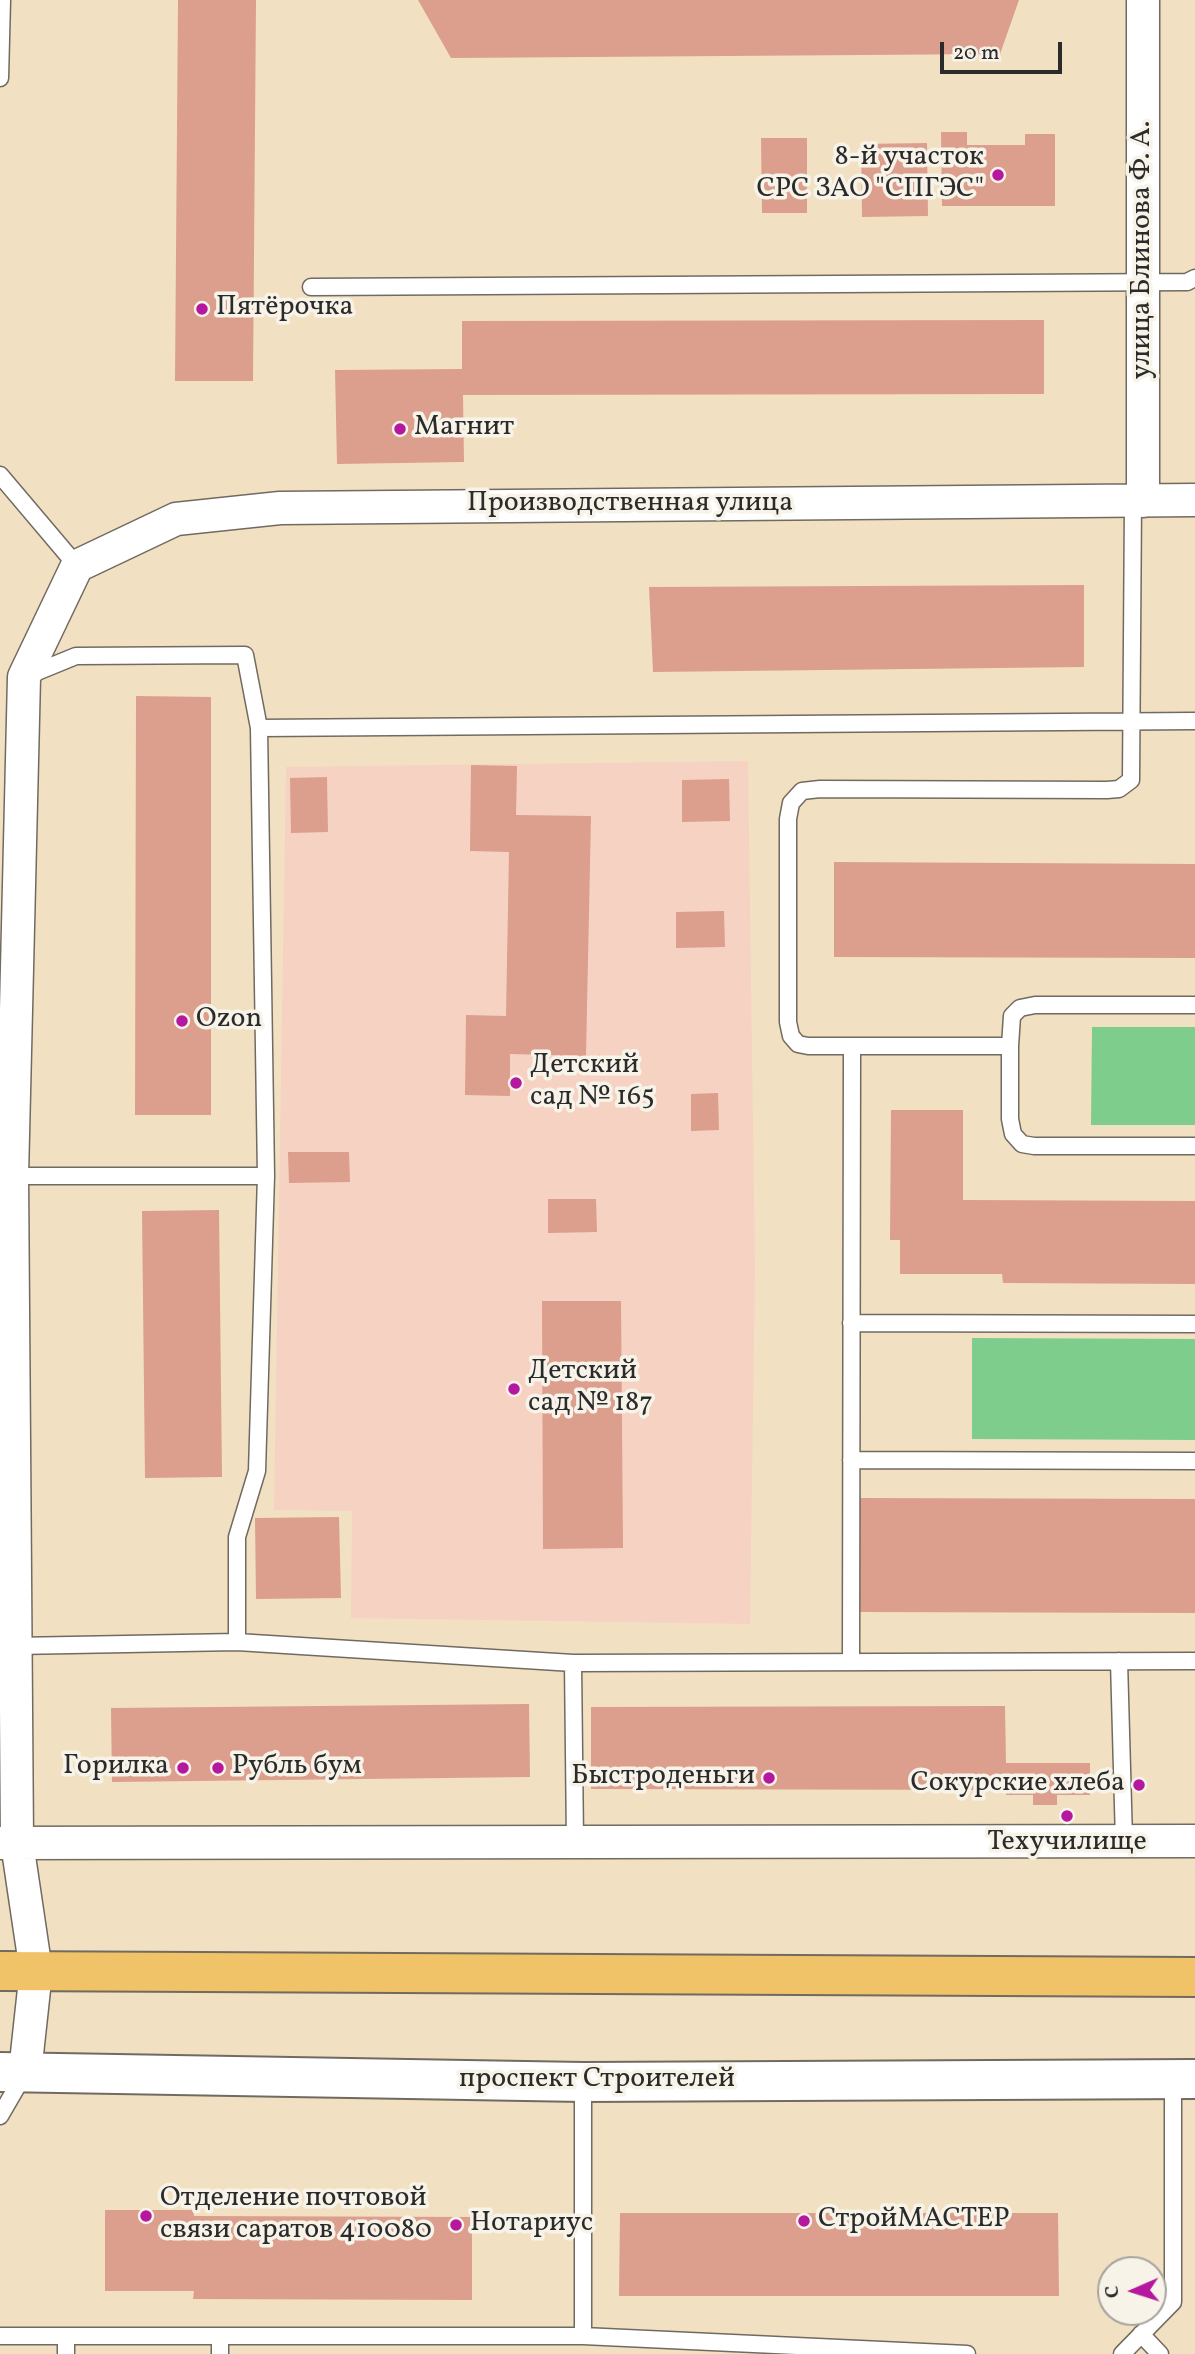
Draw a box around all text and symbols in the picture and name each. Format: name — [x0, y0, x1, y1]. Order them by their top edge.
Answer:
scale bar — [943, 28, 1066, 72]
text: 20 m — [953, 39, 999, 68]
street label: улица Блинова Ф. А. — [1127, 121, 1161, 379]
place label: 8-й участок СРС ЗАО "СПГЭС" — [757, 142, 984, 208]
marker: 8-й участок СРС ЗАО "СПГЭС" — [990, 167, 1006, 183]
place label: Пятёрочка — [216, 292, 353, 326]
marker: Пятёрочка — [194, 301, 210, 317]
place label: Магнит — [414, 412, 514, 446]
marker: Магнит — [392, 421, 408, 437]
street label: Производственная улица — [467, 488, 793, 522]
place label: Ozon — [196, 1004, 262, 1038]
marker: Ozon — [174, 1013, 190, 1029]
place label: Детский сад № 165 — [530, 1050, 655, 1116]
marker: Детский сад № 165 — [508, 1075, 524, 1091]
place label: Детский сад № 187 — [528, 1356, 653, 1422]
marker: Детский сад № 187 — [506, 1381, 522, 1397]
place label: Горилка — [63, 1751, 169, 1785]
place label: Рубль бум — [232, 1751, 362, 1785]
marker: Горилка — [175, 1760, 191, 1776]
marker: Рубль бум — [210, 1760, 226, 1776]
place label: Быстроденьги — [571, 1761, 755, 1795]
place label: Сокурские хлеба — [911, 1768, 1125, 1802]
marker: Быстроденьги — [761, 1770, 777, 1786]
marker: Сокурские хлеба — [1131, 1777, 1147, 1793]
marker: Техучилище — [1059, 1808, 1075, 1824]
place label: Техучилище — [987, 1827, 1147, 1861]
street label: проспект Строителей — [459, 2064, 735, 2098]
place label: Отделение почтовой связи саратов 410080 — [160, 2183, 432, 2249]
place label: СтройМАСТЕР — [818, 2204, 1010, 2238]
marker: Отделение почтовой связи саратов 410080 — [138, 2208, 154, 2224]
place label: Нотариус — [470, 2208, 593, 2242]
marker: СтройМАСТЕР — [796, 2213, 812, 2229]
marker: Нотариус — [448, 2217, 464, 2233]
north arrow — [1097, 2256, 1167, 2326]
text: С — [1100, 2285, 1126, 2299]

